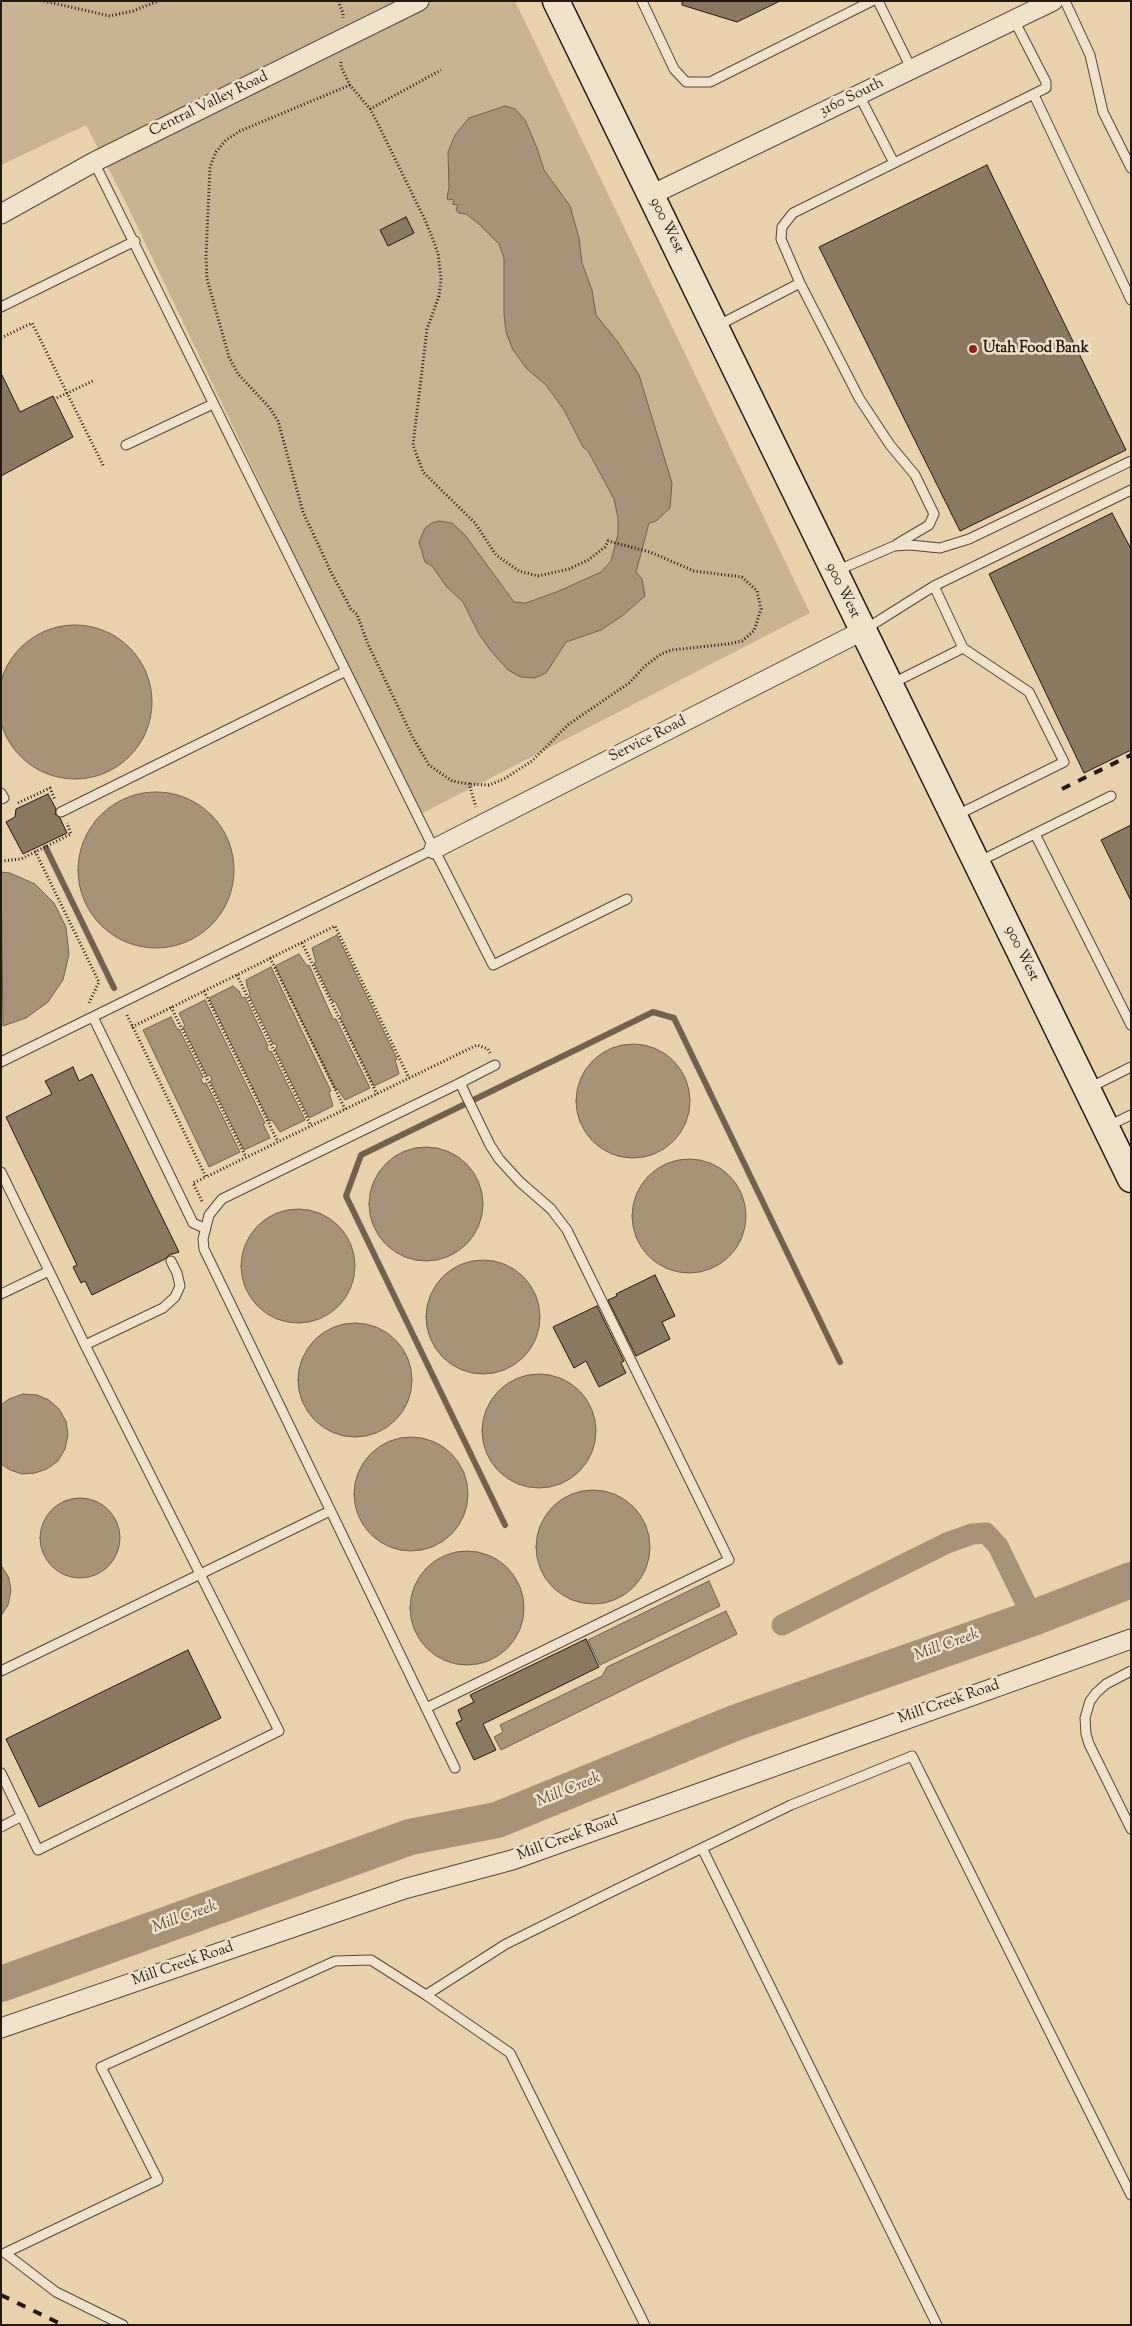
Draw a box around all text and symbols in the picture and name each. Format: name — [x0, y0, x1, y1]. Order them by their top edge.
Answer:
street label: Central Valley Road — [147, 68, 271, 142]
street label: 3160 South — [817, 75, 887, 121]
street label: 900 West — [645, 195, 687, 257]
place label: Utah Food Bank — [983, 340, 1089, 358]
marker: Utah Food Bank — [967, 343, 979, 355]
street label: 900 West — [821, 560, 863, 622]
street label: Service Road — [606, 713, 690, 767]
street label: 900 West — [1000, 923, 1042, 985]
water label: Mill Creek — [912, 1625, 982, 1667]
street label: Mill Creek Road — [896, 1677, 1002, 1729]
water label: Mill Creek — [534, 1770, 604, 1812]
street label: Mill Creek Road — [515, 1812, 621, 1866]
water label: Mill Creek — [150, 1897, 220, 1939]
street label: Mill Creek Road — [130, 1939, 236, 1991]

